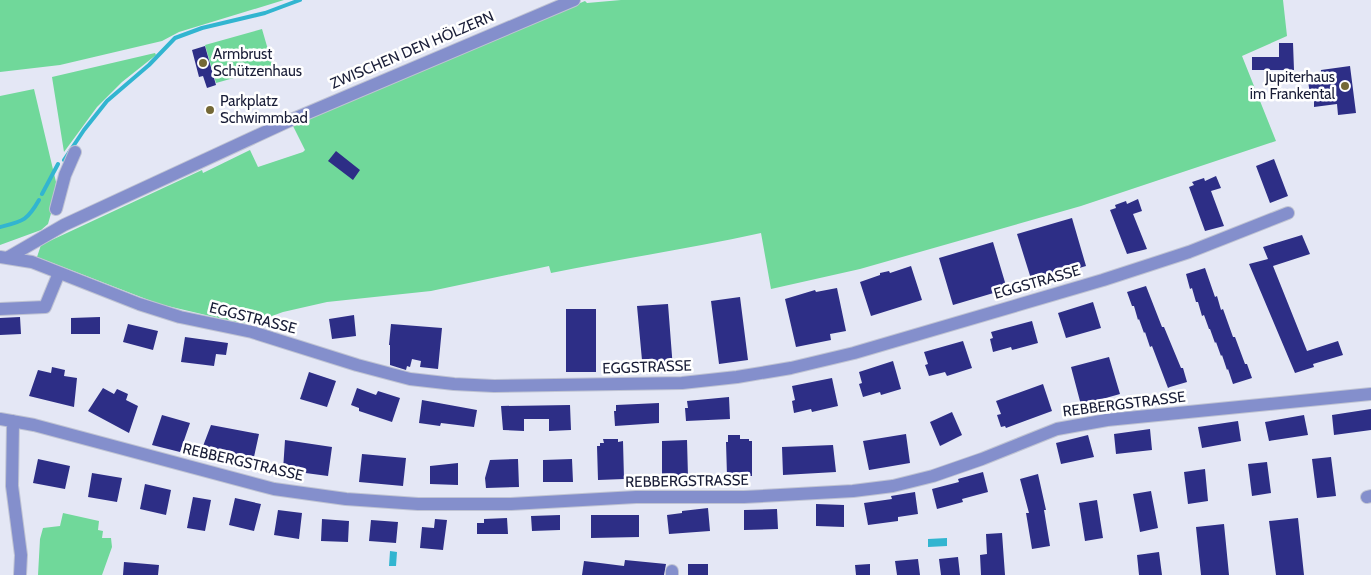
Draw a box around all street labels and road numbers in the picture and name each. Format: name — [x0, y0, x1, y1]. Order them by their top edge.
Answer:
street label: ZWISCHEN DEN HÖLZERN — [327, 7, 497, 93]
street label: EGGSTRASSE — [992, 261, 1082, 303]
street label: EGGSTRASSE — [208, 298, 298, 338]
street label: EGGSTRASSE — [602, 356, 692, 378]
street label: REBBERGSTRASSE — [1062, 388, 1186, 420]
street label: REBBERGSTRASSE — [181, 439, 305, 485]
street label: REBBERGSTRASSE — [625, 471, 749, 491]

